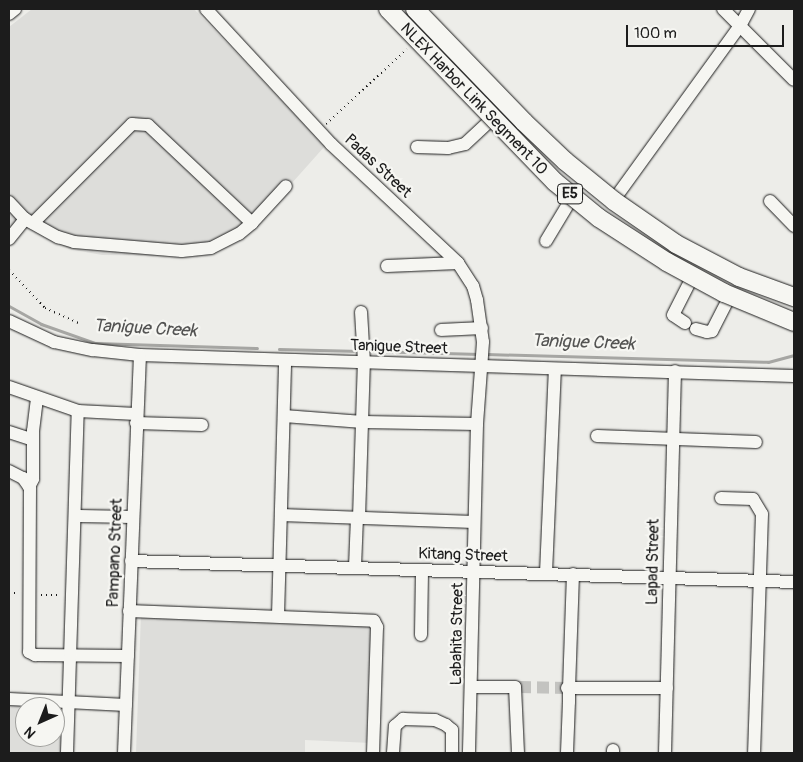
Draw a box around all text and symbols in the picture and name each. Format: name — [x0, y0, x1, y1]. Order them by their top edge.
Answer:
scale bar — [628, 15, 786, 47]
street label: NLEX Harbor Link Segment 10 — [396, 19, 552, 179]
text: 100 m — [634, 24, 677, 43]
street label: Padas Street — [340, 130, 416, 202]
road number: E5 — [556, 182, 584, 206]
water label: Tanigue Creek — [93, 316, 197, 342]
water label: Tanigue Creek — [531, 330, 635, 356]
street label: Tanigue Street — [350, 336, 448, 358]
street label: Pampano Street — [104, 498, 126, 608]
street label: Lapad Street — [643, 519, 663, 605]
street label: Kitang Street — [418, 544, 508, 566]
street label: Labahita Street — [447, 582, 467, 686]
north arrow — [15, 697, 65, 747]
text: N — [21, 723, 39, 742]

